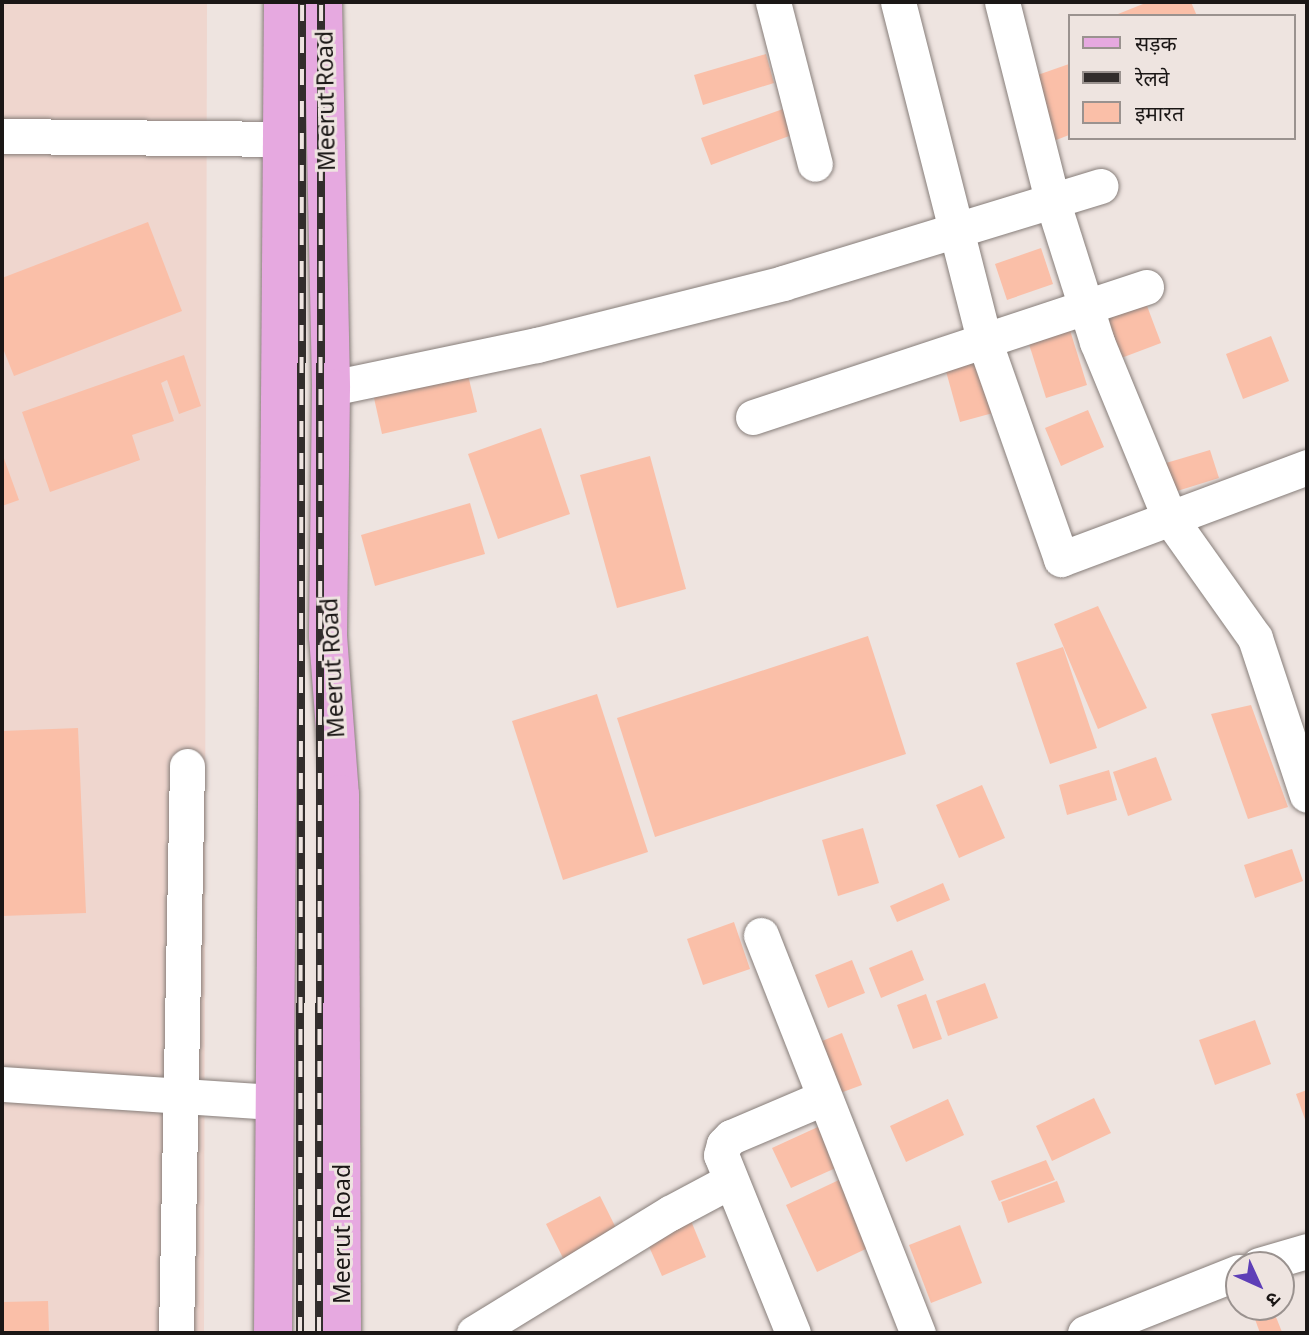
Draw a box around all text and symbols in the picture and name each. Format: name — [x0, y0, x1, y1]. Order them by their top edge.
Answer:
legend — [1068, 14, 1295, 140]
text: सड़क — [1135, 29, 1177, 57]
street label: Meerut Road — [310, 31, 340, 171]
text: रेलवे — [1135, 64, 1170, 92]
text: इमारत — [1135, 99, 1184, 127]
street label: Meerut Road — [315, 597, 349, 739]
street label: Meerut Road — [327, 1164, 355, 1304]
north arrow — [1225, 1251, 1295, 1321]
text: उ — [1260, 1286, 1287, 1313]

